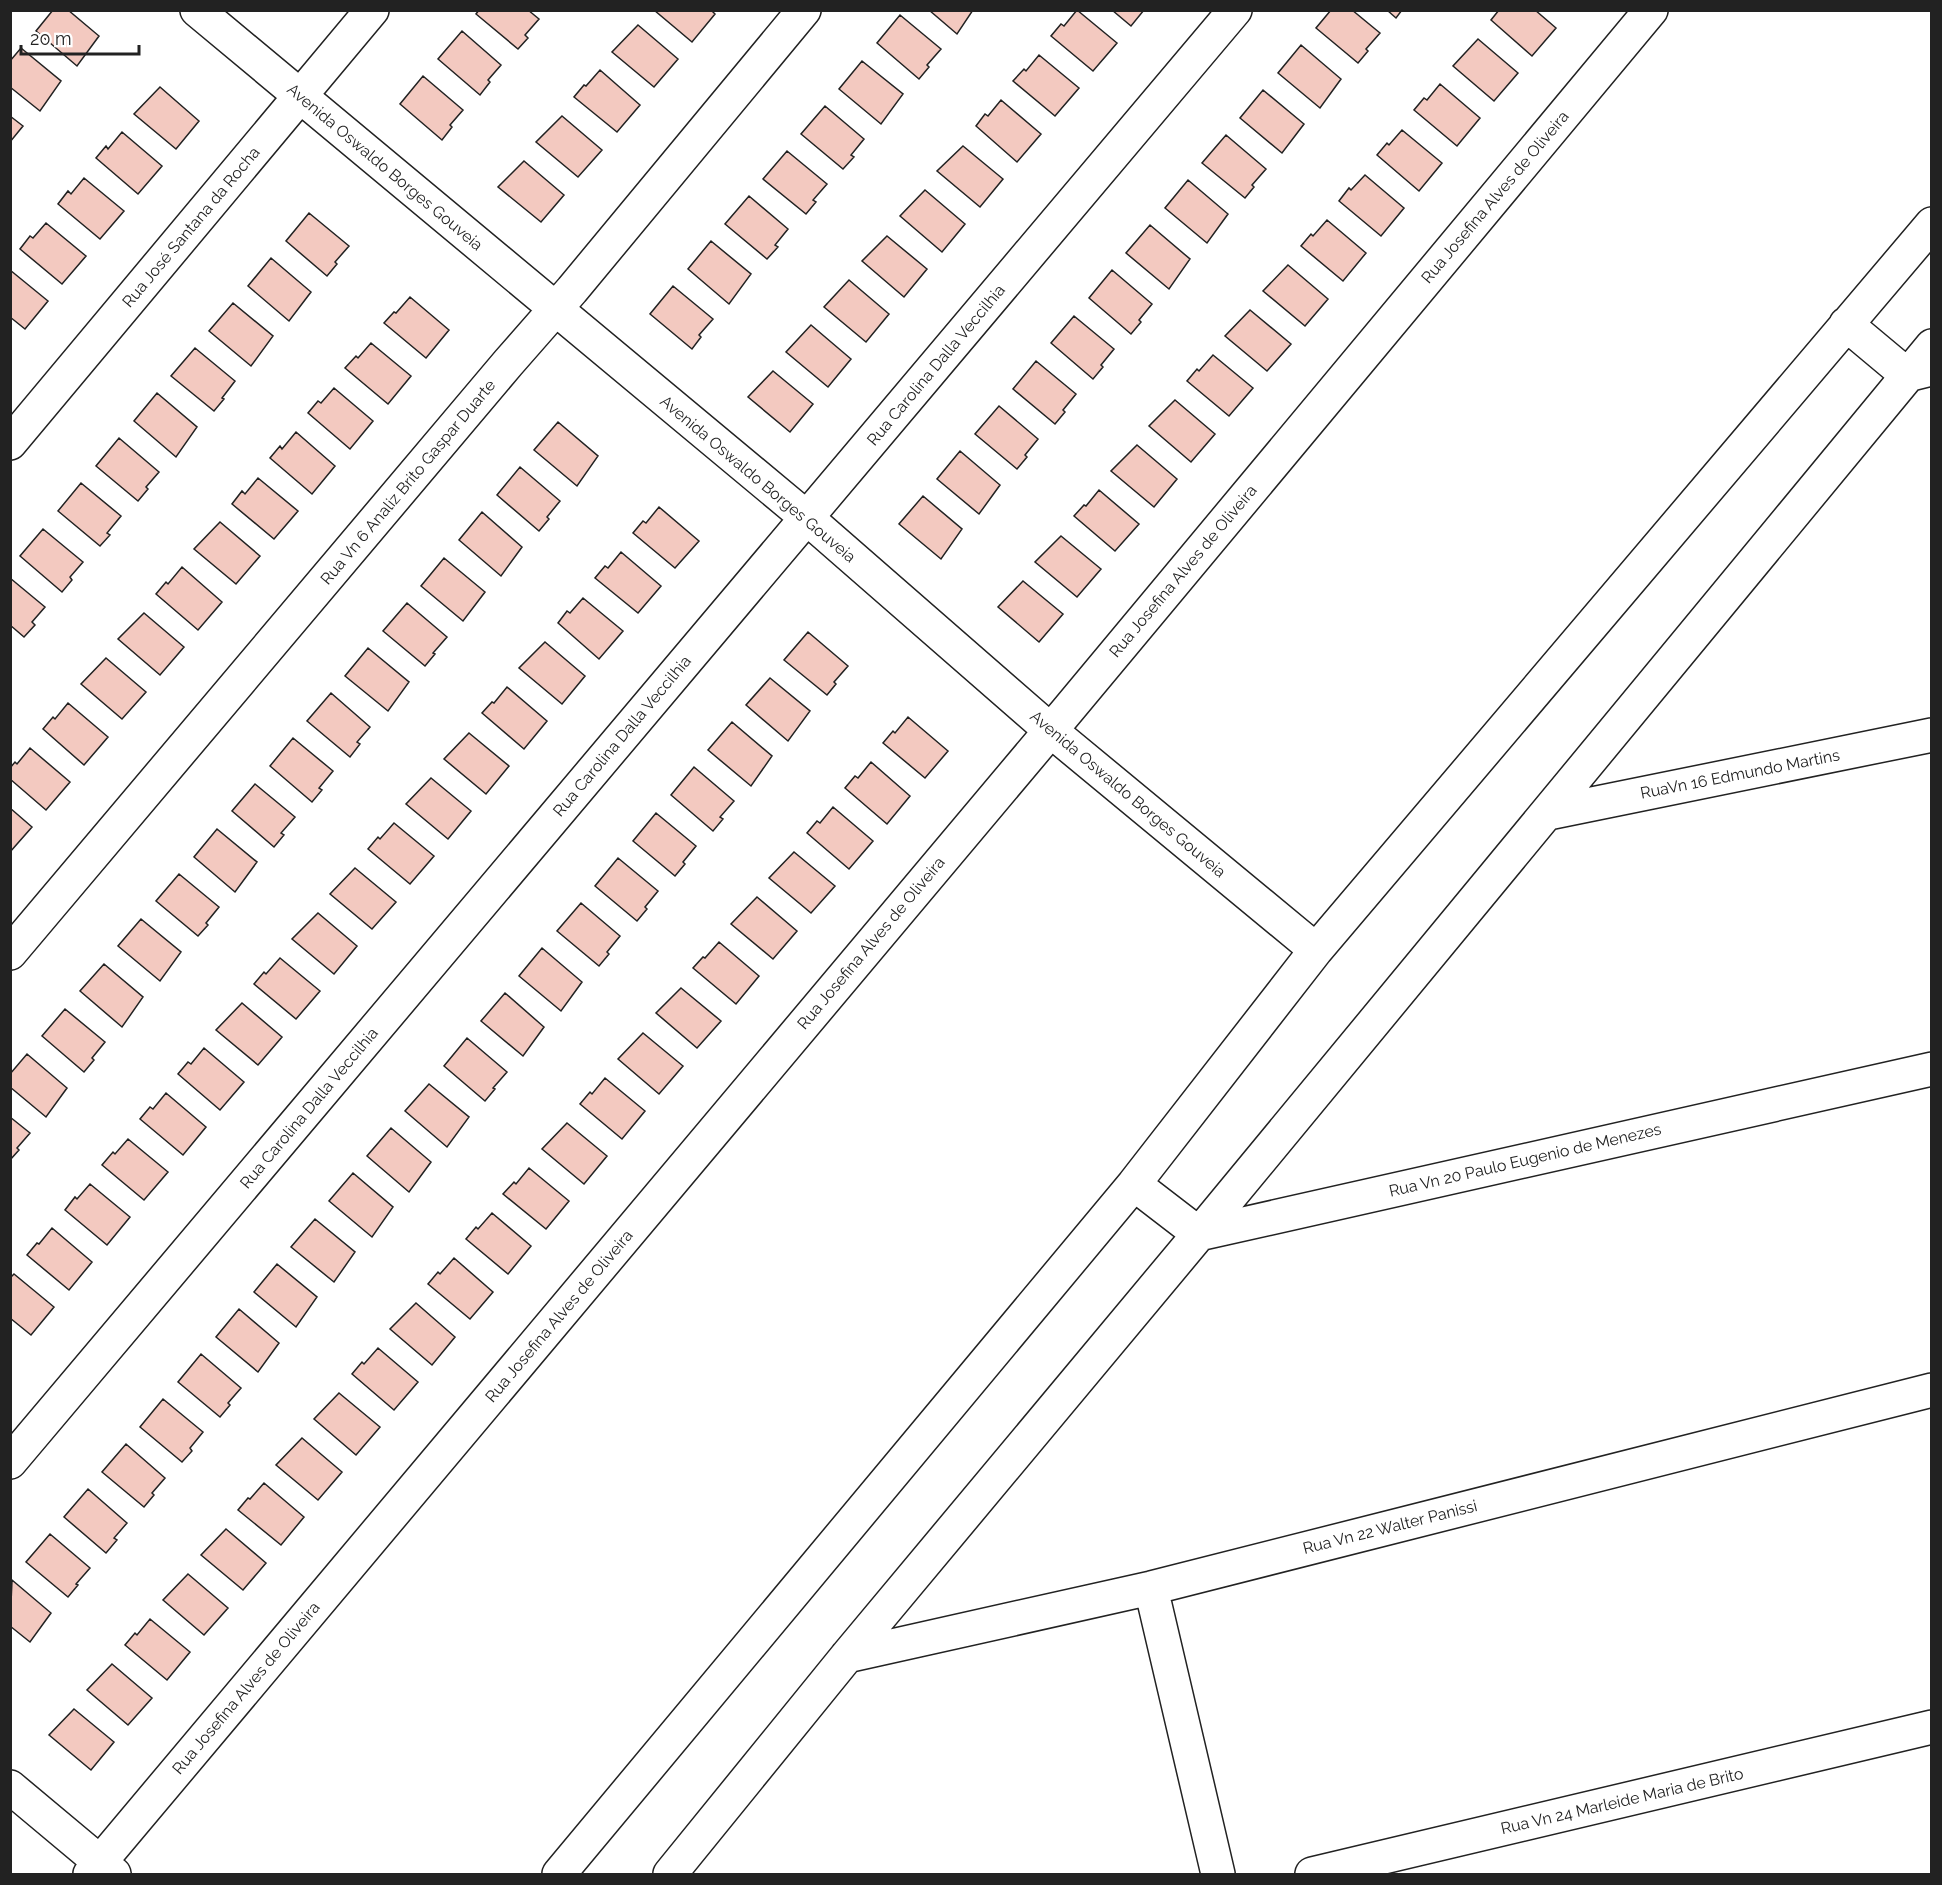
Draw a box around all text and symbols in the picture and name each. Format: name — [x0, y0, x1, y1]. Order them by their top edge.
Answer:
scale bar — [21, 18, 140, 56]
text: 20 m — [30, 28, 72, 49]
street label: Avenida Oswaldo Borges Gouveia — [283, 80, 487, 254]
street label: Rua Josefina Alves de Oliveira — [1417, 107, 1573, 287]
street label: Rua José Santana da Rocha — [118, 143, 264, 311]
street label: Rua Carolina Dalla Veccilhia — [863, 281, 1009, 449]
street label: Rua Vn 6 Analiz Brito Gaspar Duarte — [317, 376, 499, 588]
street label: Avenida Oswaldo Borges Gouveia — [656, 392, 860, 566]
street label: Rua Josefina Alves de Oliveira — [1105, 481, 1261, 661]
street label: Rua Carolina Dalla Veccilhia — [549, 652, 695, 820]
street label: Avenida Oswaldo Borges Gouveia — [1026, 707, 1230, 881]
street label: RuaVn 16 Edmundo Martins — [1639, 745, 1842, 803]
street label: Rua Josefina Alves de Oliveira — [793, 853, 949, 1033]
street label: Rua Carolina Dalla Veccilhia — [236, 1024, 382, 1192]
street label: Rua Vn 20 Paulo Eugenio de Menezes — [1387, 1119, 1663, 1201]
street label: Rua Josefina Alves de Oliveira — [481, 1226, 637, 1406]
street label: Rua Vn 22 Walter Panissi — [1301, 1496, 1479, 1558]
street label: Rua Josefina Alves de Oliveira — [168, 1598, 324, 1778]
street label: Rua Vn 24 Marleide Maria de Brito — [1499, 1764, 1745, 1838]

